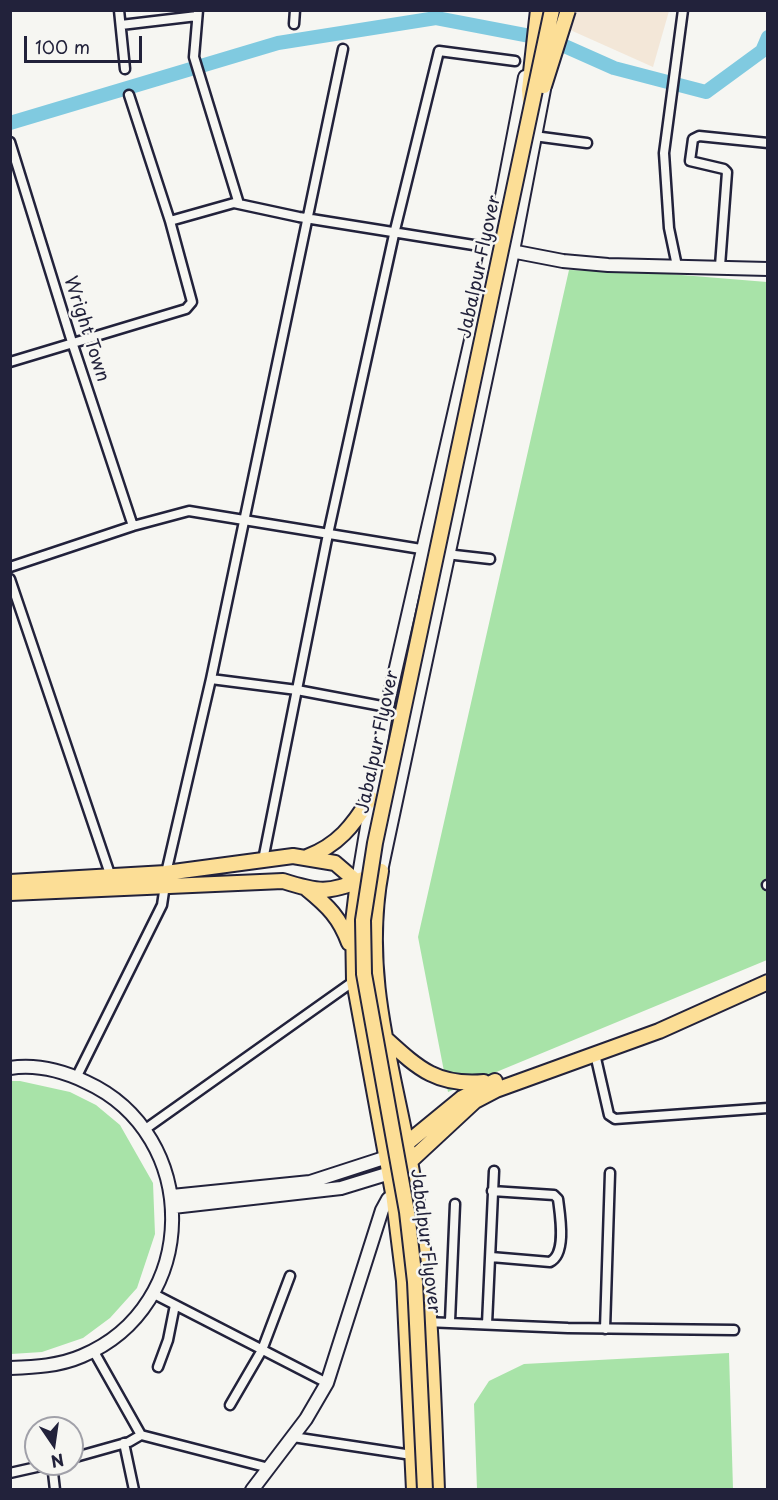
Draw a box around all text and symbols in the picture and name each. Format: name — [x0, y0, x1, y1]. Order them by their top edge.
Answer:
scale bar — [27, 24, 146, 62]
text: 100 m — [35, 33, 90, 60]
street label: Jabalpur Flyover — [454, 194, 506, 340]
street label: Wright Town — [59, 274, 113, 384]
street label: Jabalpur Flyover — [352, 669, 404, 815]
street label: Jabalpur Flyover — [405, 1168, 445, 1314]
north arrow — [24, 1416, 84, 1476]
text: N — [49, 1448, 66, 1475]

